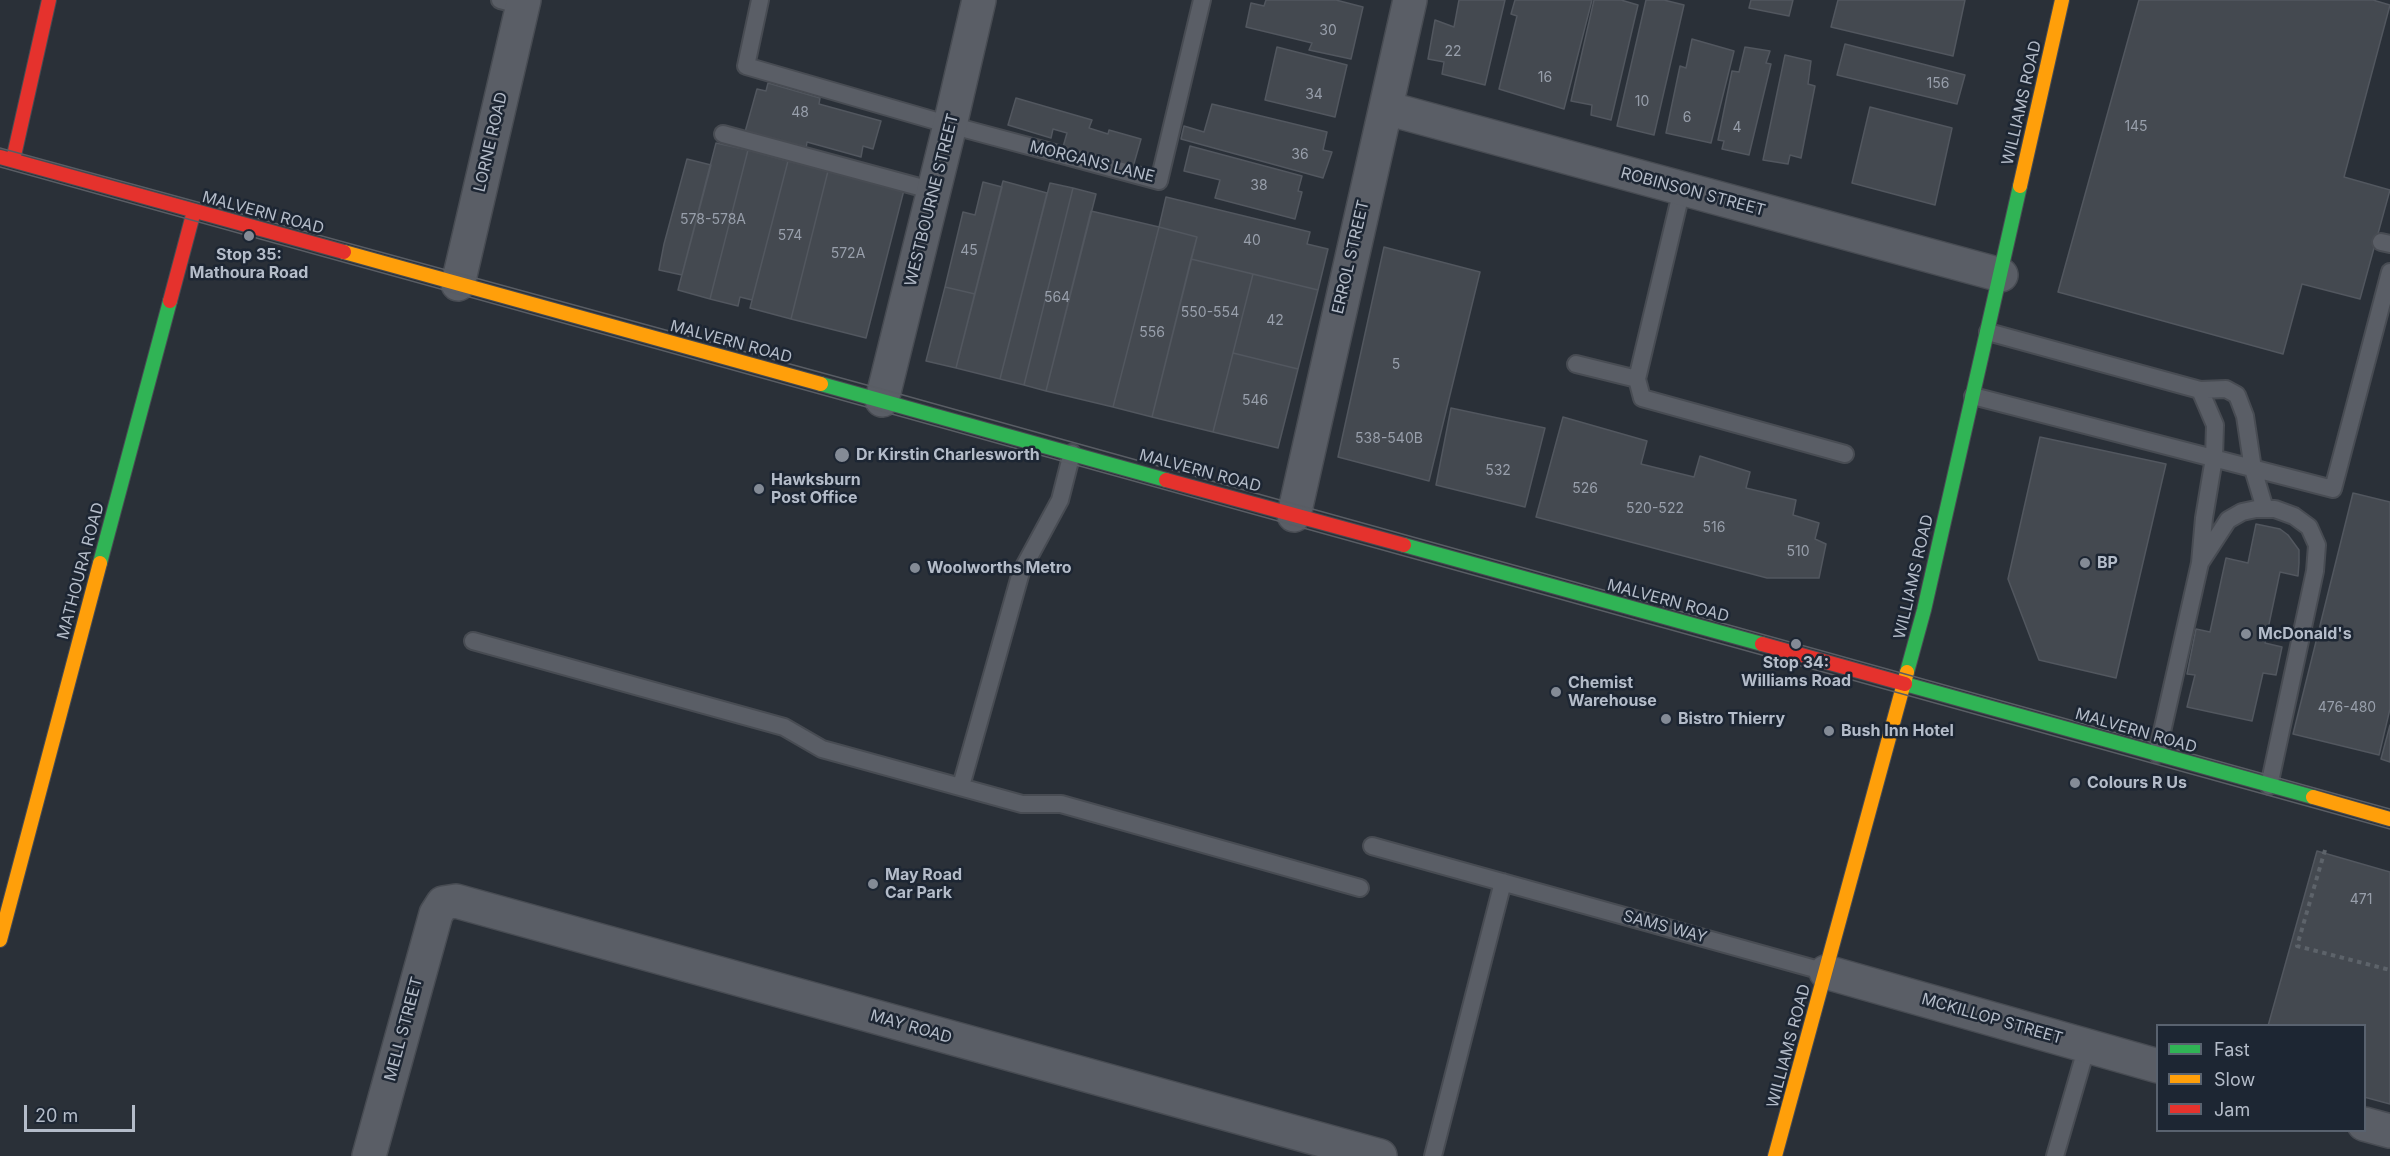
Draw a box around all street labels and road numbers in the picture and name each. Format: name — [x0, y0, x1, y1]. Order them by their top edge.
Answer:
street label: WILLIAMS ROAD — [1998, 39, 2046, 167]
street label: LORNE ROAD — [470, 90, 512, 194]
street label: WESTBOURNE STREET — [901, 112, 963, 288]
street label: MORGANS LANE — [1027, 137, 1157, 187]
street label: ROBINSON STREET — [1619, 163, 1767, 221]
street label: MALVERN ROAD — [200, 187, 326, 239]
street label: ERROL STREET — [1329, 198, 1373, 316]
street label: MALVERN ROAD — [668, 316, 794, 368]
street label: MALVERN ROAD — [1137, 445, 1263, 497]
street label: MATHOURA ROAD — [53, 500, 109, 642]
street label: WILLIAMS ROAD — [1890, 513, 1938, 641]
street label: MALVERN ROAD — [1605, 575, 1731, 627]
street label: MALVERN ROAD — [2073, 704, 2199, 758]
street label: SAMS WAY — [1621, 907, 1709, 947]
street label: MELL STREET — [381, 975, 427, 1083]
street label: WILLIAMS ROAD — [1763, 982, 1815, 1110]
street label: MCKILLOP STREET — [1919, 990, 2065, 1048]
street label: MAY ROAD — [868, 1006, 954, 1048]

